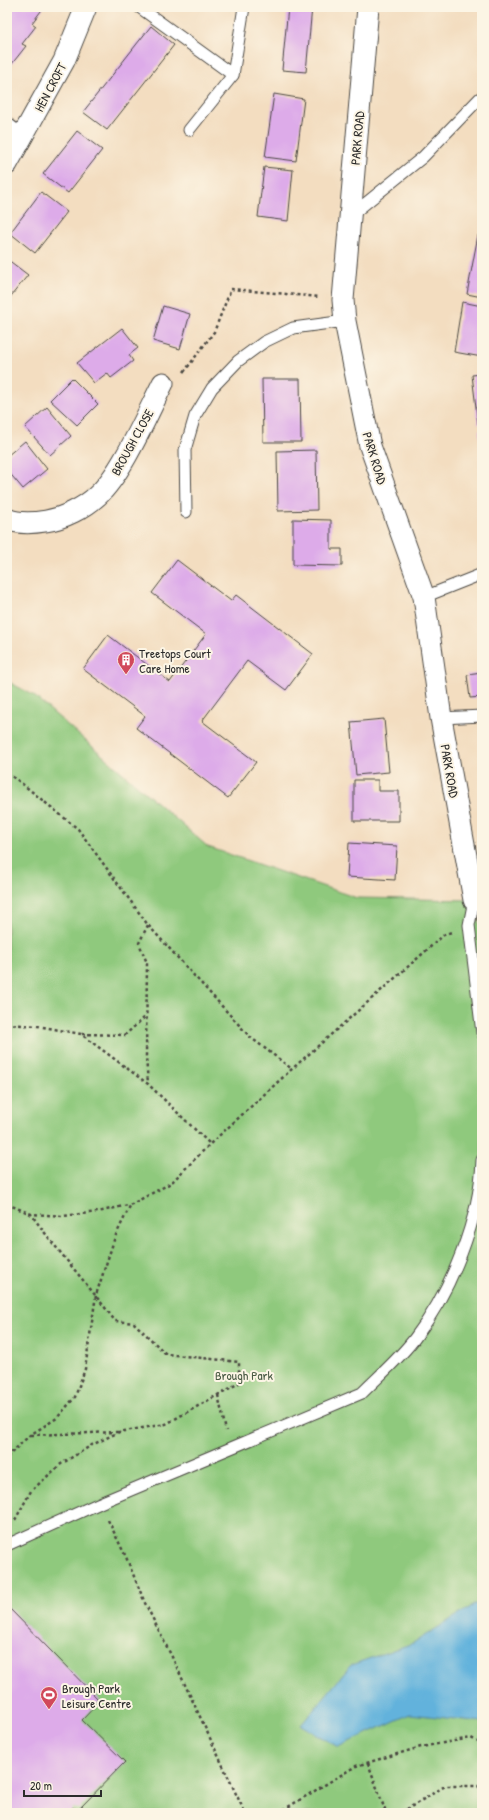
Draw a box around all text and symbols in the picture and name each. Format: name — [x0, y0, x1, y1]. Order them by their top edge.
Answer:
street label: HEN CROFT — [30, 59, 71, 115]
street label: PARK ROAD — [346, 110, 368, 166]
street label: BROUGH CLOSE — [106, 405, 158, 478]
street label: PARK ROAD — [359, 430, 392, 487]
place label: Treetops Court Care Home — [139, 644, 211, 677]
building icon: Treetops Court Care Home — [116, 650, 136, 675]
street label: PARK ROAD — [436, 743, 464, 800]
park label: Brough Park — [215, 1366, 274, 1384]
place label: Brough Park Leisure Centre — [62, 1679, 131, 1712]
sports icon: Brough Park Leisure Centre — [39, 1685, 59, 1710]
scale bar — [24, 1772, 101, 1798]
text: 20 m — [30, 1777, 52, 1794]

